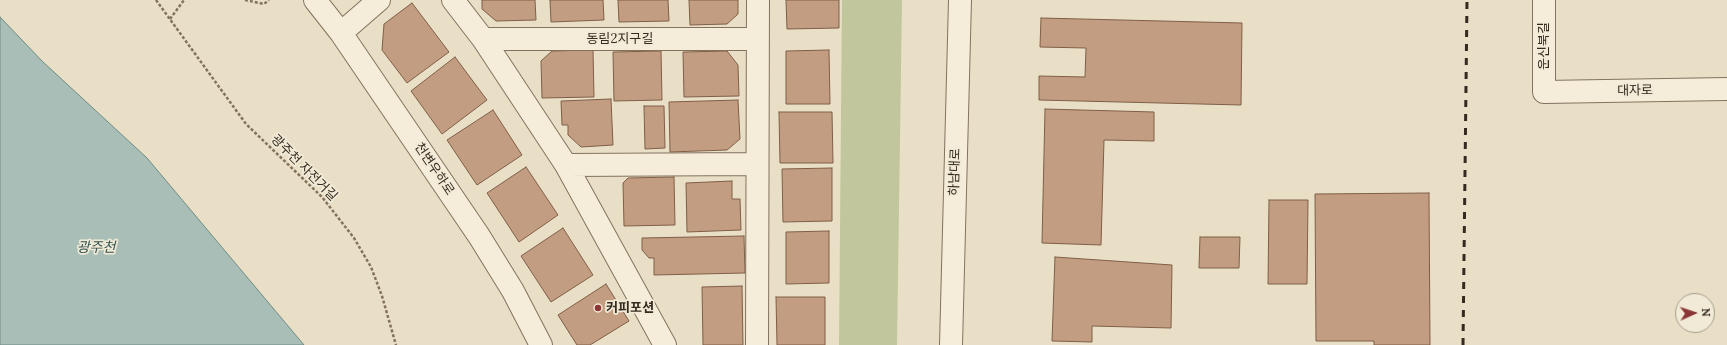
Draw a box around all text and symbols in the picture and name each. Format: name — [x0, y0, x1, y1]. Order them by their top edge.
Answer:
street label: 운신북길 — [1536, 22, 1552, 70]
street label: 동림2지구길 — [587, 31, 653, 47]
street label: 대자로 — [1617, 83, 1653, 99]
street label: 광주천 자전거길 — [268, 132, 340, 204]
street label: 천변우하로 — [411, 140, 457, 198]
street label: 하남대로 — [946, 148, 964, 196]
water label: 광주천 — [77, 240, 115, 256]
north arrow — [1675, 293, 1715, 333]
place label: 커피포션 — [606, 300, 654, 316]
marker: 커피포션 — [593, 303, 603, 313]
text: N — [1699, 308, 1713, 317]

